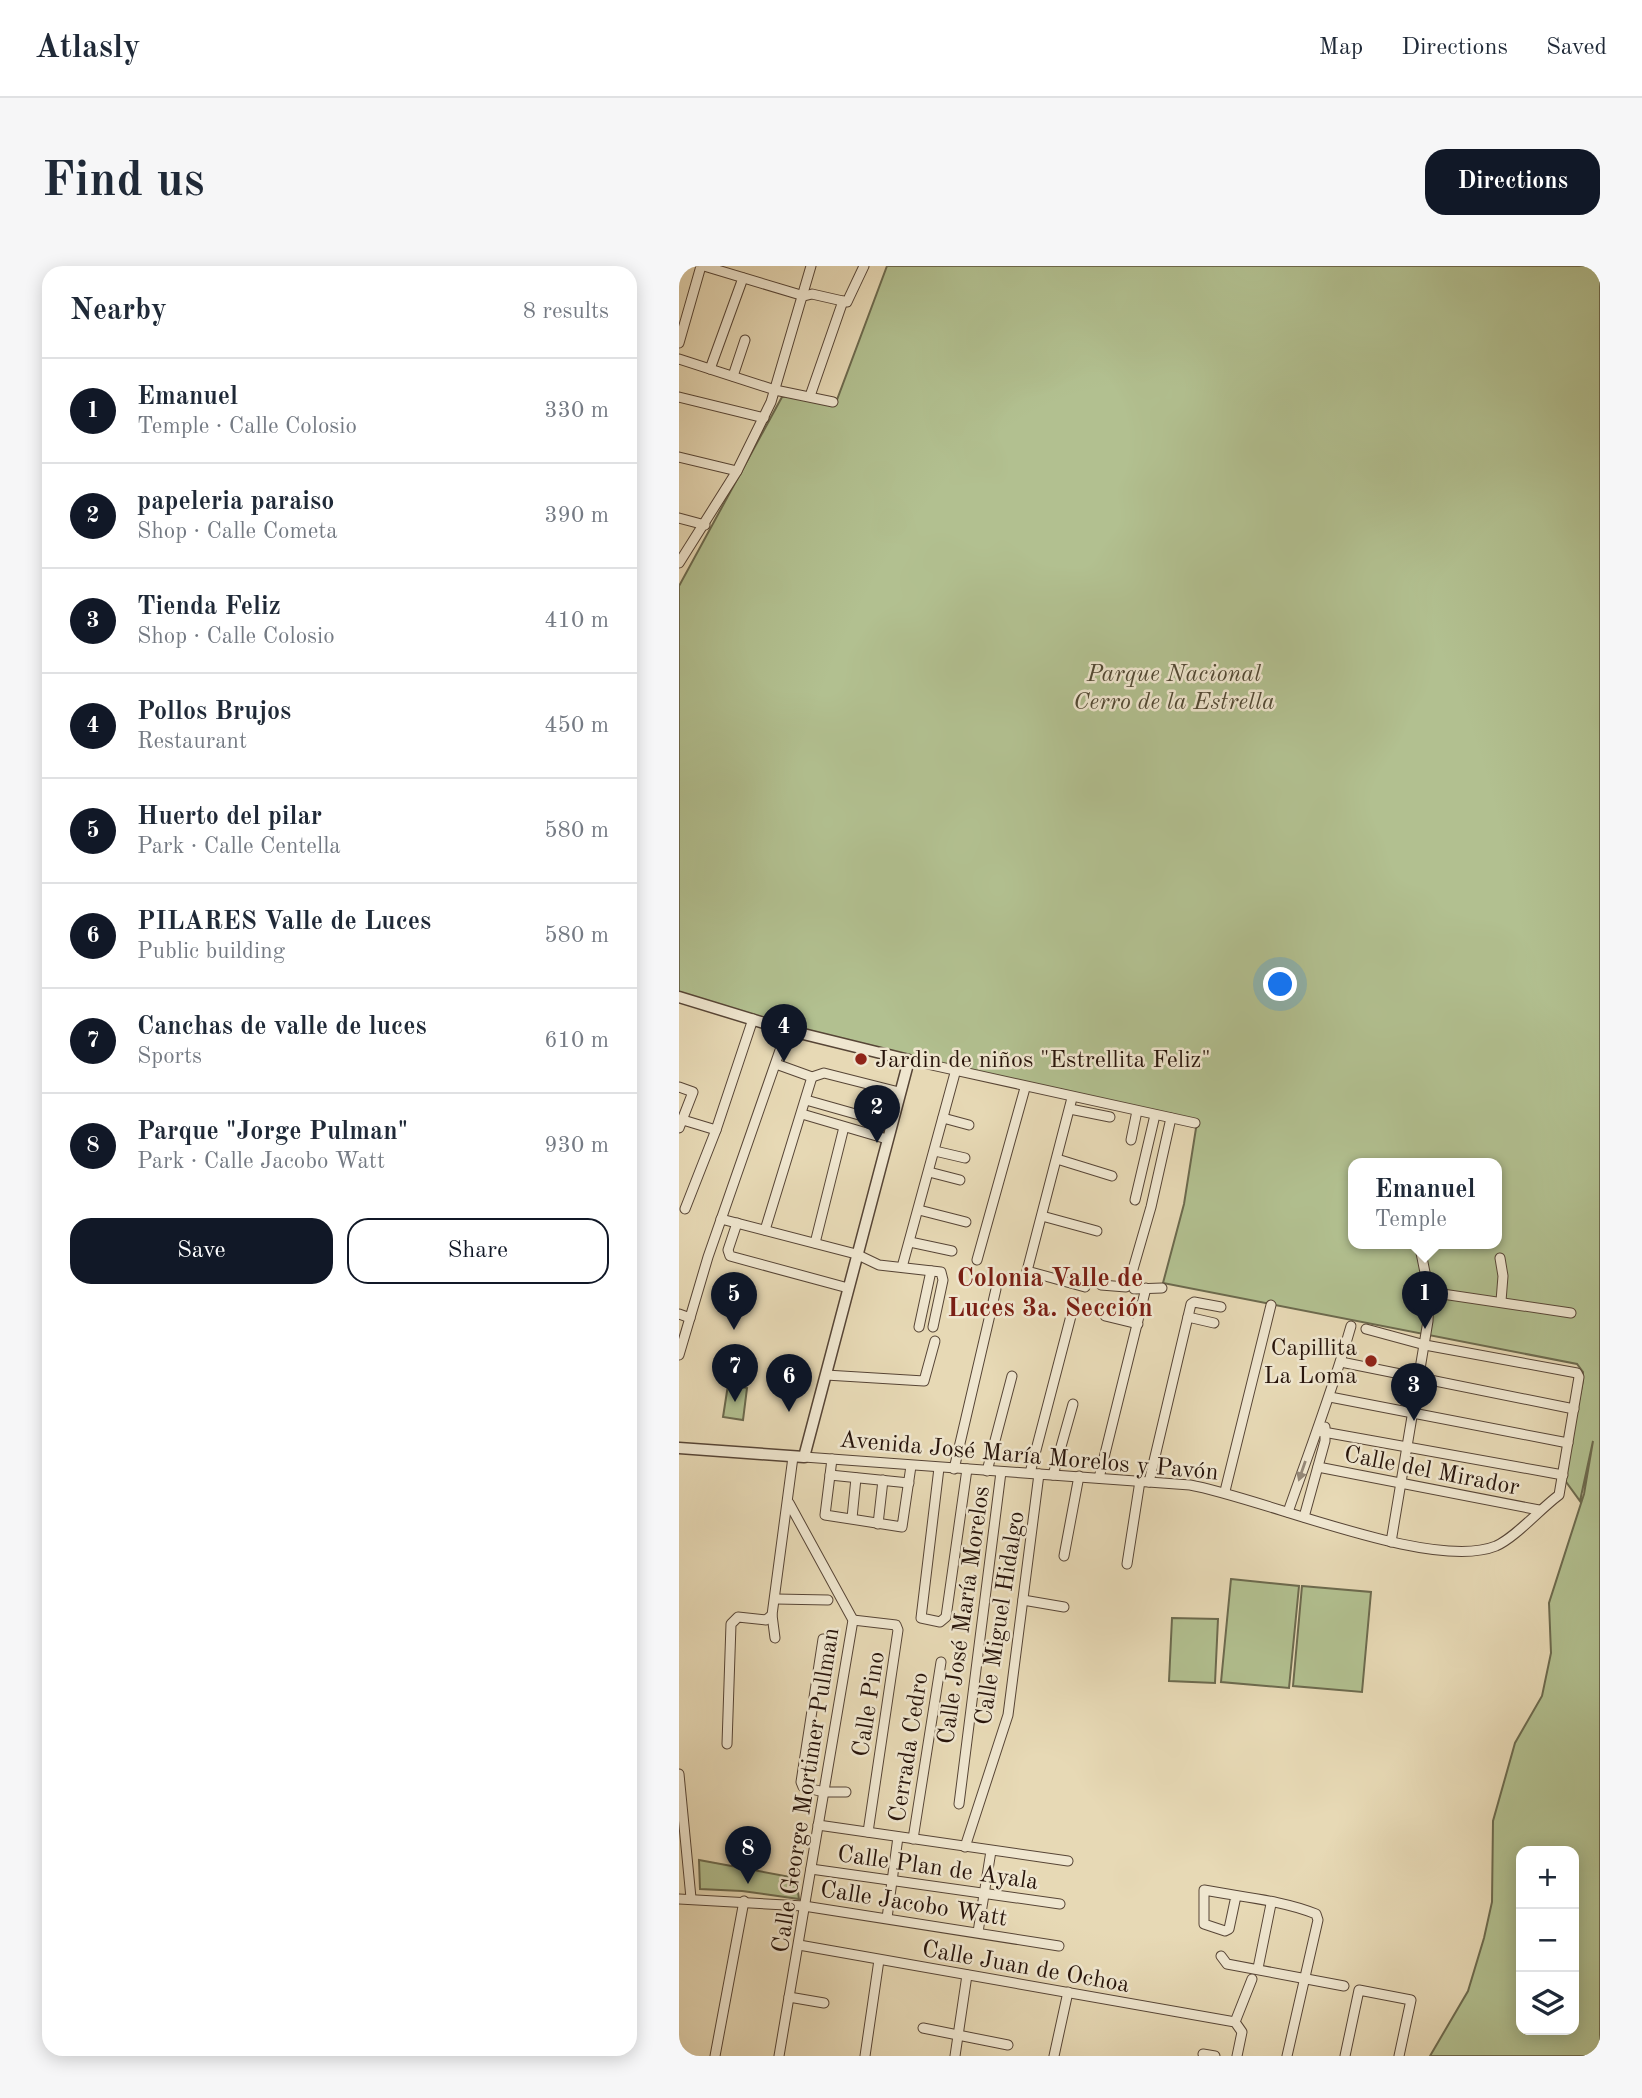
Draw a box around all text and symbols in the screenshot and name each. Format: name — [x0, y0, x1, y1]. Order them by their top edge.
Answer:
text: Atlasly — [35, 32, 140, 65]
text: Map — [1319, 36, 1363, 60]
text: Directions — [1401, 36, 1508, 60]
text: Saved — [1546, 36, 1607, 60]
button: Directions — [1425, 149, 1600, 215]
text: Find us — [42, 158, 205, 207]
text: Nearby — [70, 296, 167, 326]
text: 8 results — [523, 300, 609, 323]
text: Emanuel — [137, 384, 238, 410]
text: 1 — [86, 399, 100, 422]
text: 330 m — [544, 399, 609, 422]
text: Temple · Calle Colosio — [137, 415, 357, 438]
text: papeleria paraiso — [137, 489, 334, 515]
text: 2 — [86, 504, 100, 527]
text: 390 m — [544, 504, 609, 527]
text: Shop · Calle Cometa — [137, 520, 338, 543]
text: Tienda Feliz — [137, 594, 281, 620]
text: 3 — [86, 609, 100, 632]
text: 410 m — [544, 609, 609, 632]
text: Shop · Calle Colosio — [137, 625, 335, 648]
park label: Parque Nacional Cerro de la Estrella — [1073, 663, 1275, 715]
text: Pollos Brujos — [137, 699, 291, 725]
text: 4 — [86, 714, 100, 737]
text: 450 m — [544, 714, 609, 737]
text: Restaurant — [137, 730, 247, 753]
text: Huerto del pilar — [137, 804, 322, 830]
text: 5 — [86, 819, 100, 842]
text: 580 m — [544, 819, 609, 842]
text: Park · Calle Centella — [137, 835, 341, 858]
text: PILARES Valle de Luces — [137, 909, 431, 935]
text: 6 — [86, 924, 100, 947]
text: 580 m — [544, 924, 609, 947]
text: Public building — [137, 940, 285, 963]
your location — [1263, 967, 1297, 1001]
pin: 4 — [761, 1004, 807, 1062]
text: Canchas de valle de luces — [137, 1014, 427, 1040]
text: 7 — [86, 1029, 100, 1052]
text: 610 m — [544, 1029, 609, 1052]
text: Sports — [137, 1045, 202, 1068]
place label: Jardin de niños "Estrellita Feliz" — [875, 1049, 1211, 1073]
marker: Jardin de niños "Estrellita Feliz" — [853, 1051, 869, 1067]
pin: 2 — [854, 1085, 900, 1143]
text: Parque "Jorge Pulman" — [137, 1119, 408, 1145]
text: 8 — [86, 1134, 100, 1157]
text: 930 m — [544, 1134, 609, 1157]
text: Park · Calle Jacobo Watt — [137, 1150, 385, 1173]
popup — [1348, 1158, 1502, 1249]
text: Emanuel — [1375, 1177, 1475, 1203]
text: Temple — [1375, 1208, 1447, 1231]
button: Save — [70, 1218, 333, 1284]
button: Share — [347, 1218, 609, 1284]
district label: Colonia Valle de Luces 3a. Sección — [947, 1266, 1153, 1322]
pin: 1 — [1402, 1271, 1448, 1329]
pin: 5 — [711, 1272, 757, 1330]
place label: Capillita La Loma — [1263, 1337, 1357, 1389]
pin: 7 — [712, 1344, 758, 1402]
marker: Capillita La Loma — [1363, 1353, 1379, 1369]
pin: 6 — [766, 1354, 812, 1412]
pin: 3 — [1391, 1363, 1437, 1421]
street label: Avenida José María Morelos y Pavón — [838, 1428, 1219, 1486]
street label: Calle del Mirador — [1342, 1443, 1521, 1501]
one-way arrow — [1296, 1460, 1307, 1481]
street label: Calle José María Morelos — [935, 1485, 995, 1746]
street label: Calle Miguel Hidalgo — [972, 1510, 1030, 1727]
street label: Calle George Mortimer Pullman — [769, 1626, 845, 1955]
street label: Calle Pino — [850, 1650, 890, 1759]
street label: Cerrada Cedro — [886, 1671, 934, 1824]
pin: 8 — [725, 1826, 771, 1884]
street label: Calle Plan de Ayala — [836, 1843, 1040, 1895]
map controls — [1516, 1846, 1579, 2035]
button: + — [1516, 1846, 1579, 1909]
street label: Calle Jacobo Watt — [818, 1878, 1009, 1932]
button: − — [1516, 1909, 1579, 1972]
street label: Calle Juan de Ochoa — [920, 1938, 1131, 1998]
button: layers — [1516, 1972, 1579, 2035]

